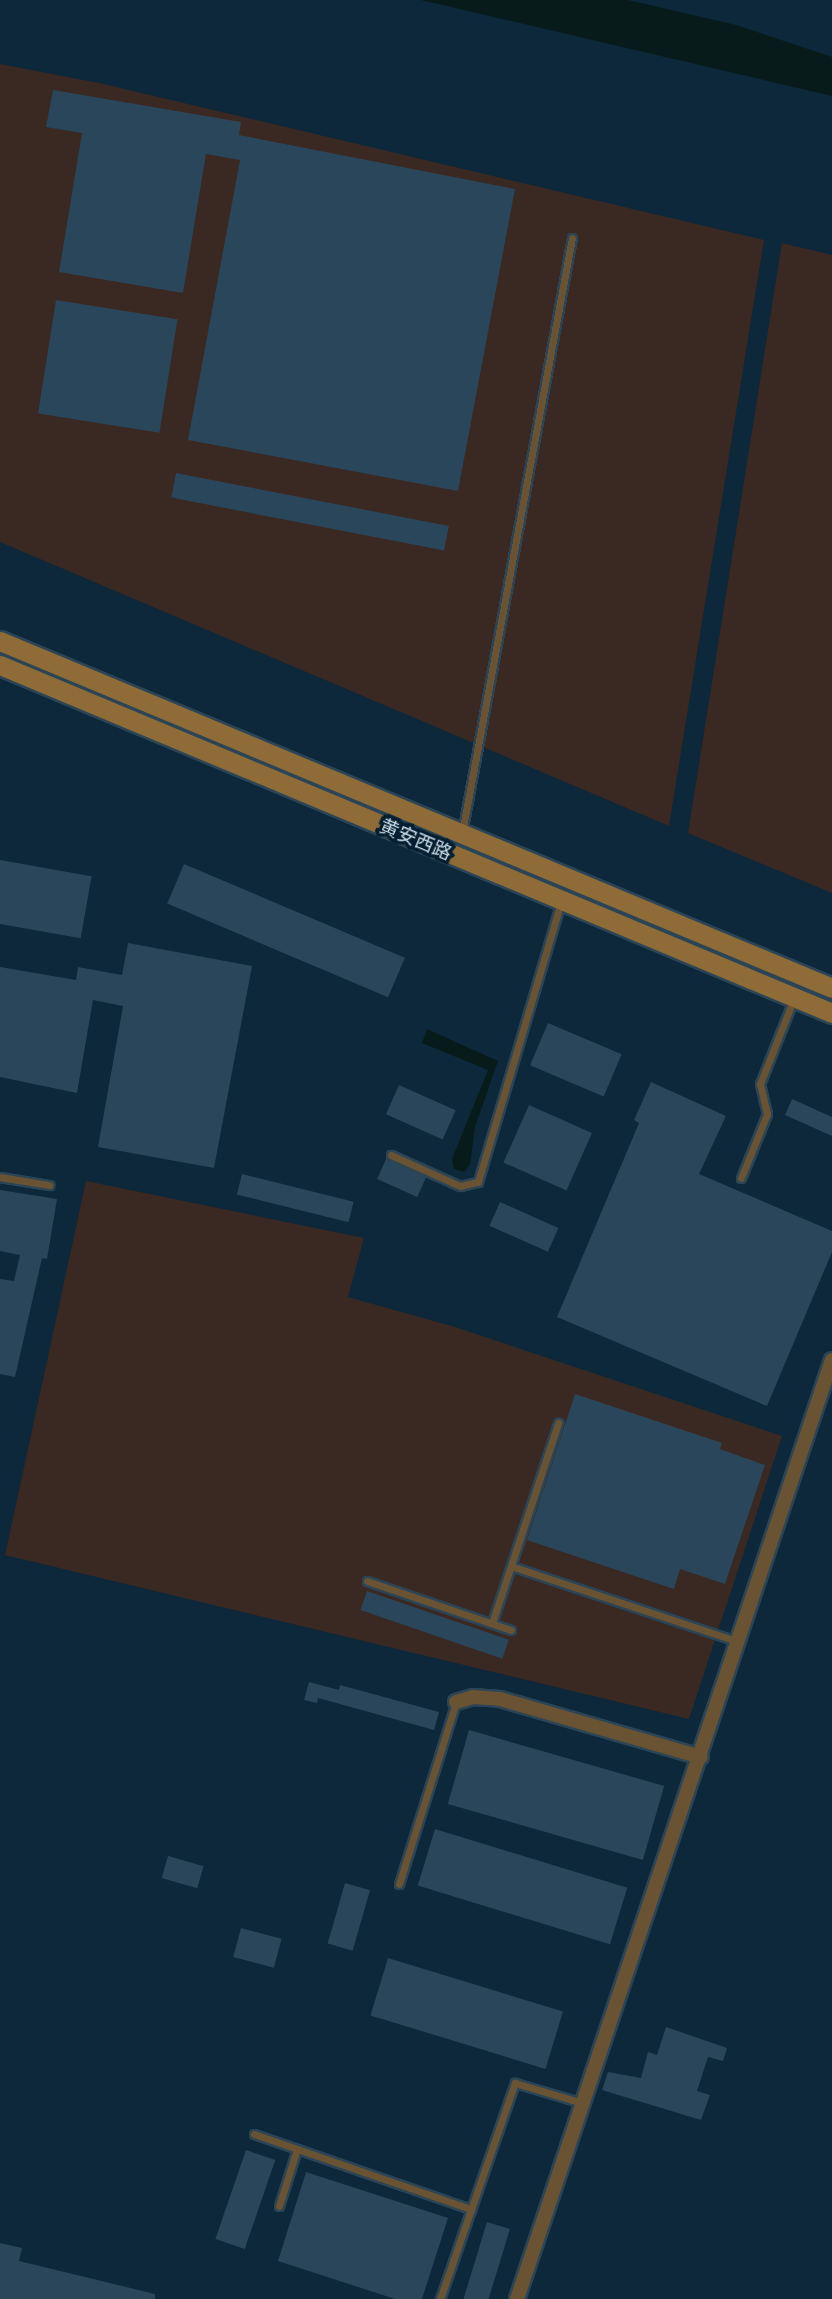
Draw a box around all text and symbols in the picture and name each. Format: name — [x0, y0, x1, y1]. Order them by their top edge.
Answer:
street label: 黄安西路 — [377, 814, 455, 864]

